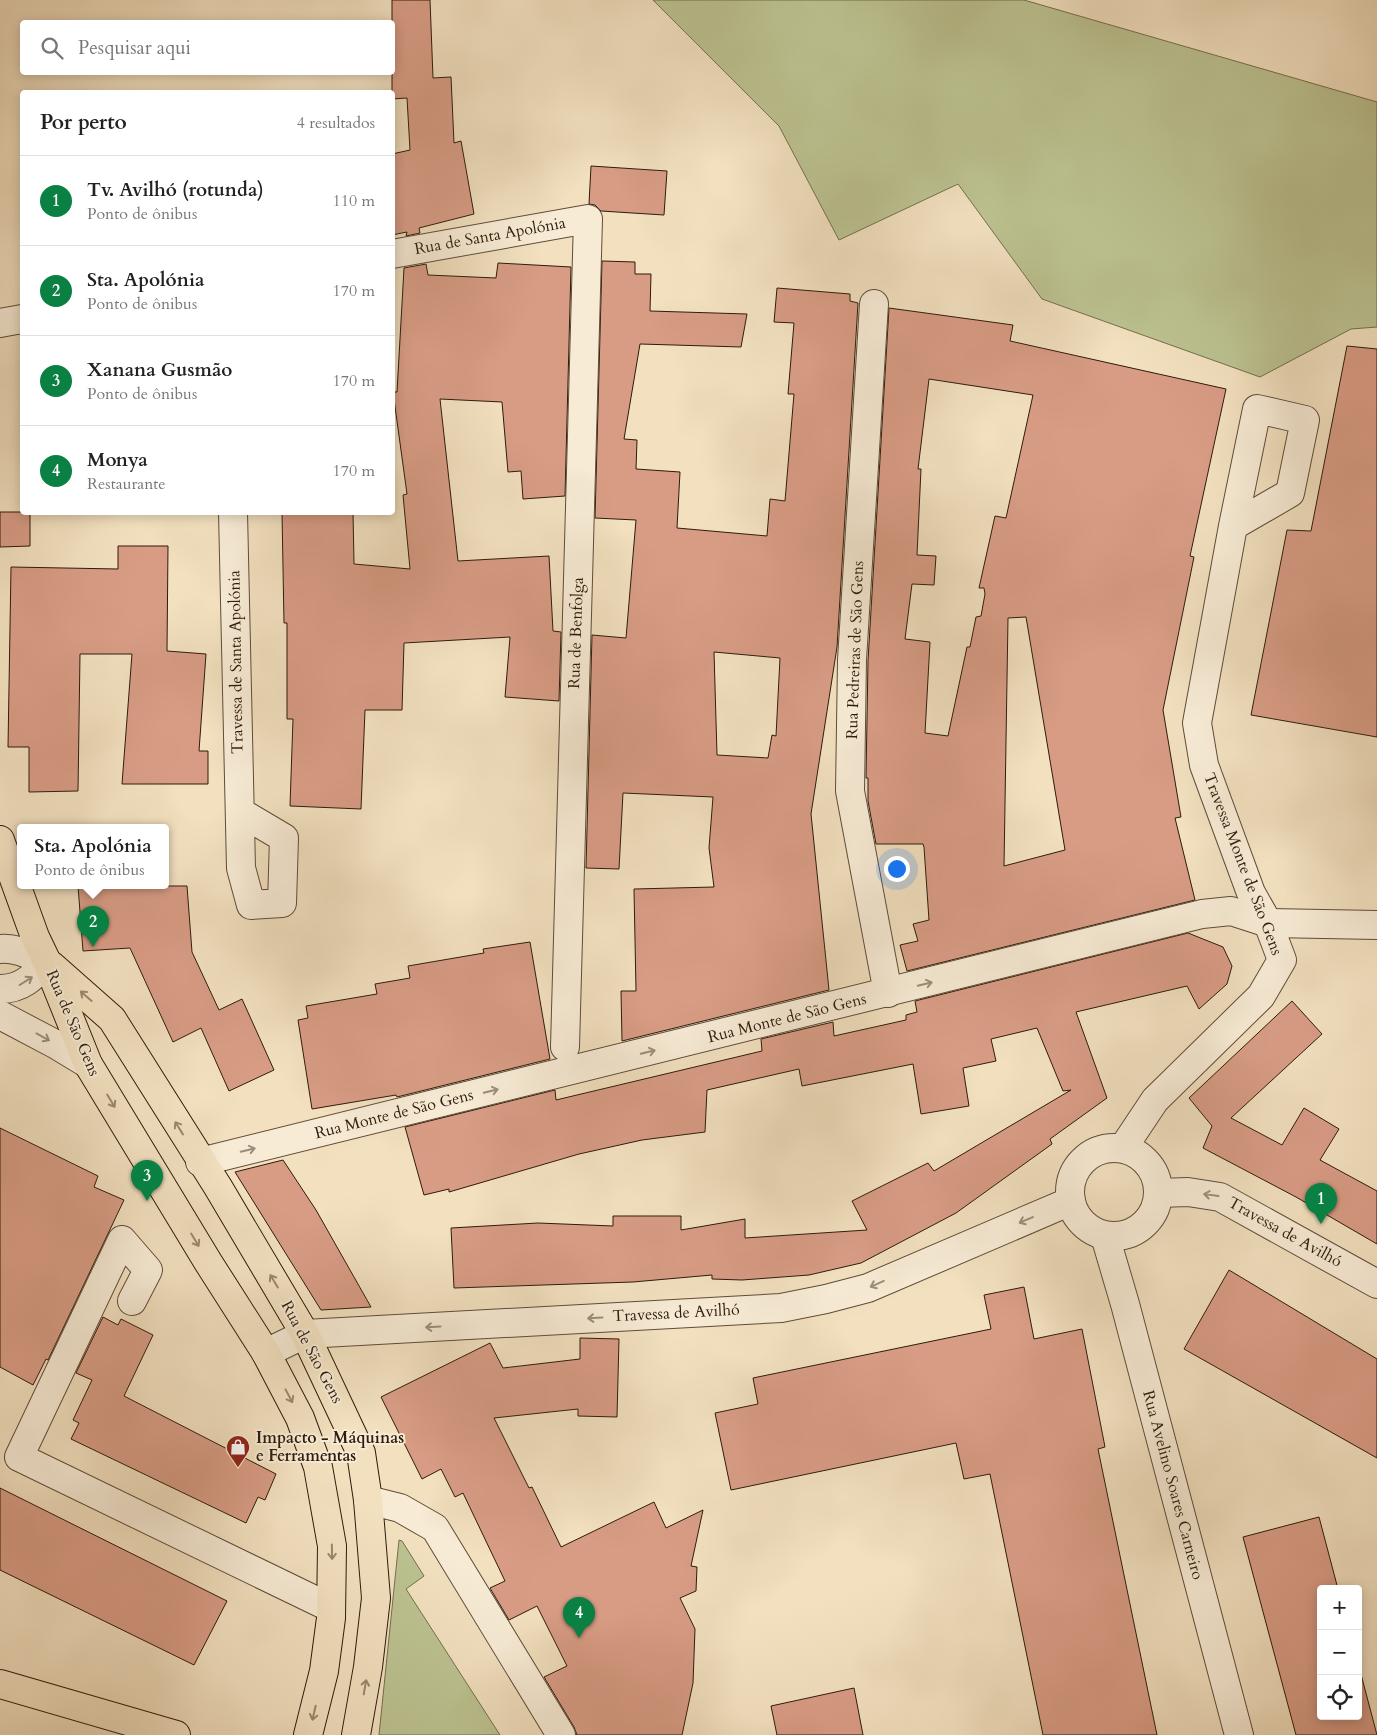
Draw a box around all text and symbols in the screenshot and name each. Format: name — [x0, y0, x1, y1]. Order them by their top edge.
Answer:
search box — [20, 20, 395, 75]
icon: search — [38, 34, 66, 62]
text: Pesquisar aqui — [78, 35, 191, 61]
text: Por perto — [40, 108, 127, 137]
text: 4 resultados — [297, 112, 375, 134]
text: Tv. Avilhó (rotunda) — [87, 177, 264, 203]
text: 1 — [52, 190, 60, 212]
text: 110 m — [333, 190, 375, 212]
text: Ponto de ônibus — [87, 203, 197, 225]
street label: Rua de Santa Apolónia — [413, 212, 567, 260]
text: Sta. Apolónia — [87, 267, 204, 293]
text: 2 — [52, 280, 60, 302]
text: 170 m — [333, 280, 375, 302]
text: Ponto de ônibus — [87, 293, 197, 315]
text: Xanana Gusmão — [87, 357, 232, 383]
text: 3 — [52, 370, 60, 392]
text: 170 m — [333, 370, 375, 392]
text: Ponto de ônibus — [87, 383, 197, 405]
text: Monya — [87, 447, 148, 473]
text: 4 — [52, 460, 60, 482]
text: 170 m — [333, 460, 375, 482]
text: Restaurante — [87, 473, 166, 495]
street label: Rua Pedreiras de São Gens — [841, 560, 869, 740]
street label: Travessa de Santa Apolónia — [223, 570, 249, 754]
street label: Rua de Benfolga — [563, 577, 589, 689]
street label: Travessa Monte de São Gens — [1198, 770, 1288, 958]
popup — [17, 824, 169, 889]
text: Sta. Apolónia — [34, 833, 152, 859]
your location — [884, 856, 910, 882]
text: Ponto de ônibus — [34, 859, 145, 881]
pin: 2 — [77, 906, 109, 947]
street label: Rua de São Gens — [41, 966, 105, 1080]
one-way arrow — [19, 976, 33, 986]
one-way arrow — [917, 979, 933, 988]
street label: Rua Monte de São Gens — [705, 988, 869, 1048]
one-way arrow — [79, 990, 92, 1002]
one-way arrow — [36, 1032, 51, 1042]
one-way arrow — [640, 1047, 656, 1056]
street label: Rua Monte de São Gens — [312, 1084, 476, 1144]
one-way arrow — [482, 1086, 498, 1095]
one-way arrow — [106, 1094, 116, 1108]
one-way arrow — [174, 1121, 184, 1135]
one-way arrow — [239, 1145, 255, 1154]
pin: 3 — [131, 1160, 163, 1201]
pin: 1 — [1305, 1183, 1337, 1224]
one-way arrow — [1203, 1190, 1219, 1200]
street label: Travessa de Avilhó — [1224, 1192, 1346, 1273]
one-way arrow — [1019, 1215, 1034, 1225]
one-way arrow — [190, 1233, 200, 1247]
one-way arrow — [268, 1274, 278, 1288]
one-way arrow — [870, 1280, 885, 1290]
street label: Rua de São Gens — [276, 1297, 348, 1407]
street label: Travessa de Avilhó — [612, 1299, 740, 1327]
one-way arrow — [588, 1313, 604, 1322]
one-way arrow — [425, 1322, 441, 1331]
one-way arrow — [285, 1388, 294, 1403]
street label: Rua Avelino Soares Carneiro — [1137, 1388, 1209, 1582]
place label: Impacto - Máquinas e Ferramentas — [256, 1427, 404, 1467]
shop icon: Impacto - Máquinas e Ferramentas — [225, 1434, 251, 1468]
one-way arrow — [327, 1544, 336, 1560]
map controls — [1317, 1585, 1362, 1720]
button: + — [1317, 1585, 1362, 1630]
pin: 4 — [563, 1597, 595, 1638]
button: − — [1317, 1630, 1362, 1675]
button: locate — [1317, 1675, 1362, 1720]
one-way arrow — [360, 1679, 370, 1695]
one-way arrow — [309, 1705, 318, 1721]

